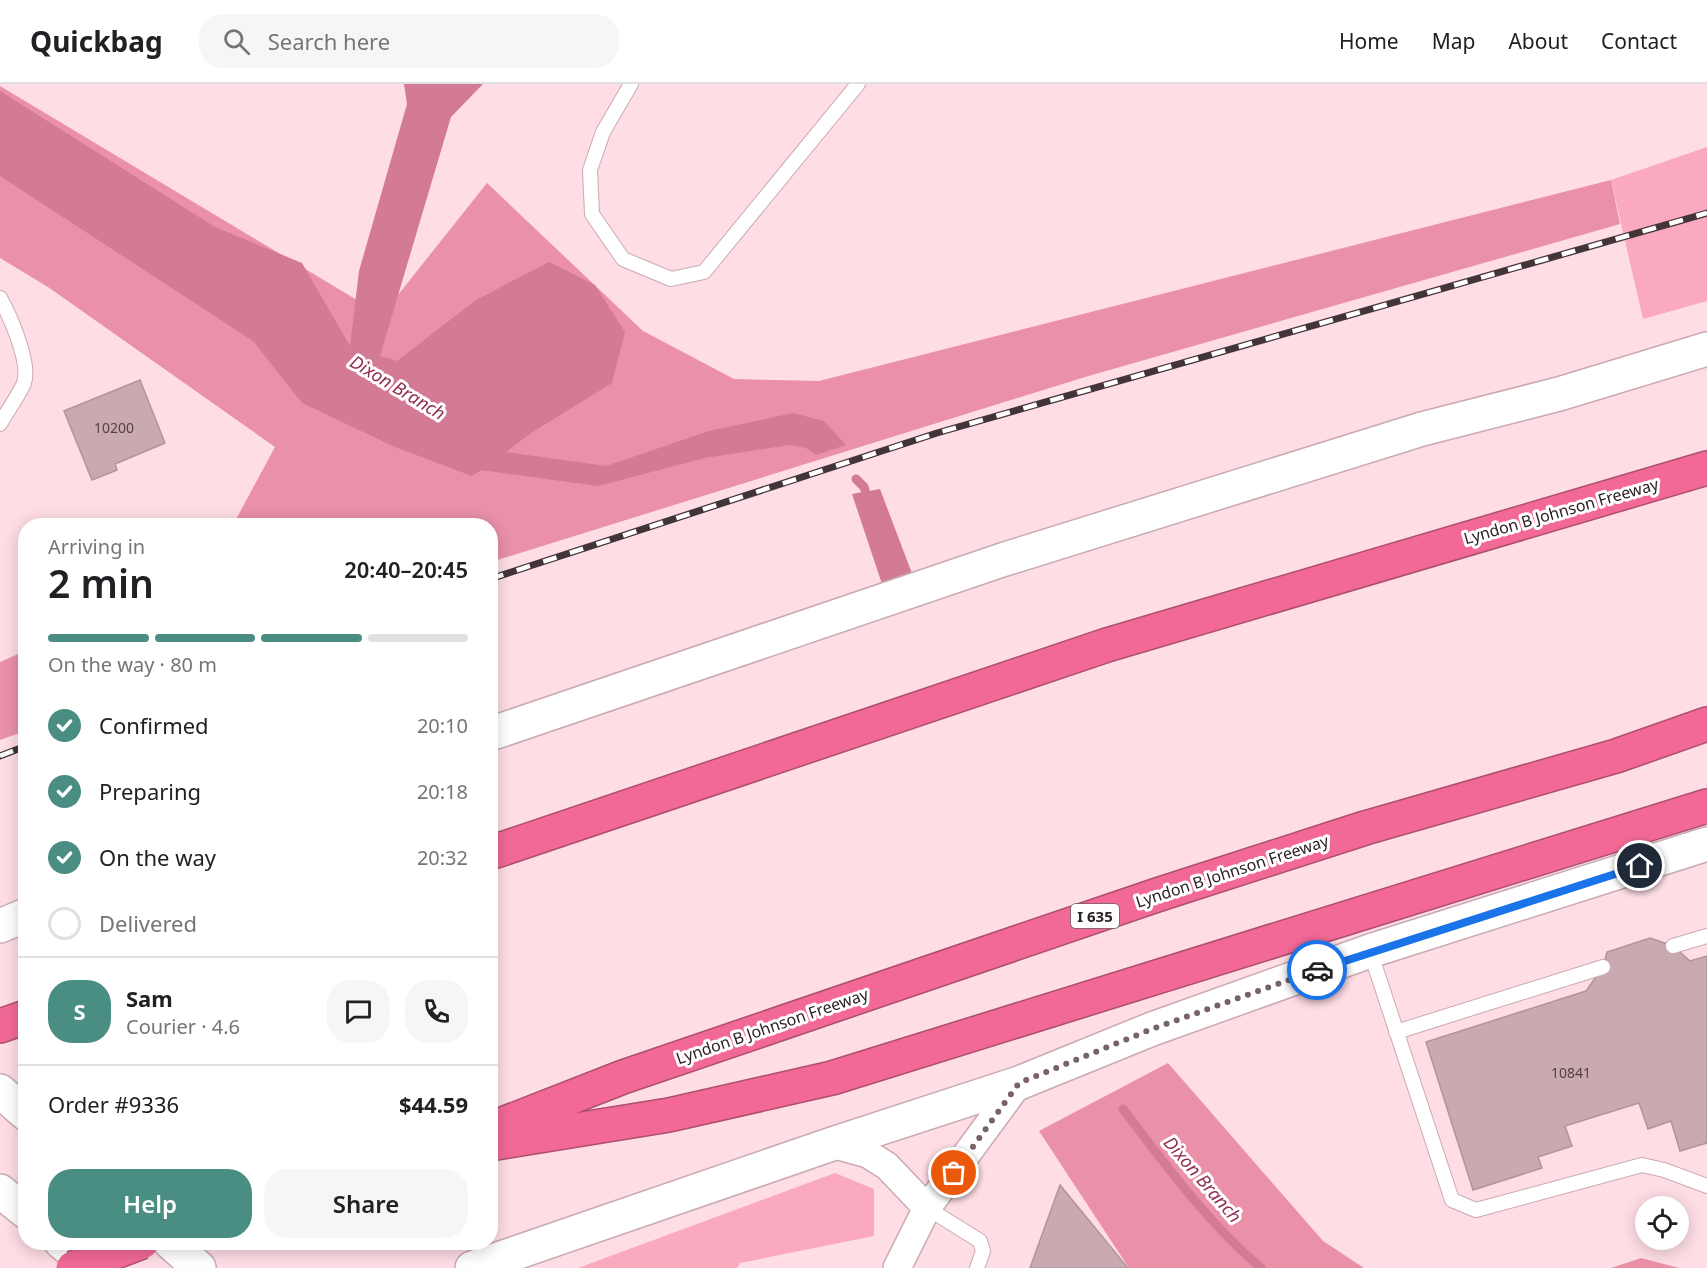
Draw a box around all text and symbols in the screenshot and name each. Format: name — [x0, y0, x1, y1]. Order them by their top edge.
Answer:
search box — [199, 14, 619, 68]
text: Quickbag — [30, 22, 163, 60]
icon: search — [220, 25, 253, 58]
text: Search here — [268, 26, 390, 56]
text: Home — [1339, 27, 1399, 55]
text: Map — [1432, 27, 1475, 55]
text: About — [1508, 27, 1568, 55]
text: Contact — [1601, 27, 1677, 55]
water label: Dixon Branch — [346, 349, 450, 425]
house number: 10200 — [94, 418, 134, 437]
street label: Lyndon B Johnson Freeway — [1461, 472, 1662, 549]
text: Arriving in — [48, 533, 145, 560]
text: 20:40–20:45 — [344, 554, 468, 584]
text: 2 min — [48, 556, 154, 609]
text: On the way · 80 m — [48, 651, 217, 678]
icon: check — [48, 709, 81, 742]
text: Confirmed — [99, 710, 209, 740]
text: 20:10 — [417, 712, 468, 739]
icon: check — [48, 775, 81, 808]
text: Preparing — [99, 776, 201, 806]
text: 20:18 — [417, 778, 468, 805]
street label: Lyndon B Johnson Freeway — [1133, 829, 1332, 913]
pin — [1614, 840, 1665, 891]
icon: check — [48, 841, 81, 874]
text: On the way — [99, 842, 216, 872]
text: 20:32 — [417, 844, 468, 871]
icon: home — [1623, 849, 1656, 882]
road number: I 635 — [1071, 904, 1119, 928]
text: Delivered — [99, 908, 197, 938]
courier — [1287, 940, 1347, 1000]
icon: car — [1301, 954, 1334, 987]
button: chat — [327, 980, 390, 1043]
button: phone — [405, 980, 468, 1043]
street label: Lyndon B Johnson Freeway — [673, 982, 872, 1069]
text: Sam — [126, 983, 173, 1013]
text: S — [73, 996, 86, 1026]
text: Courier · 4.6 — [126, 1013, 240, 1040]
house number: 10841 — [1551, 1063, 1591, 1082]
text: Order #9336 — [48, 1089, 179, 1119]
text: $44.59 — [399, 1089, 468, 1119]
water label: Dixon Branch — [1159, 1131, 1247, 1227]
pin — [928, 1147, 979, 1198]
icon: bag — [937, 1156, 970, 1189]
button: Help — [48, 1169, 252, 1238]
button: Share — [264, 1169, 468, 1238]
map controls — [1635, 1196, 1689, 1250]
button: locate — [1635, 1196, 1689, 1250]

